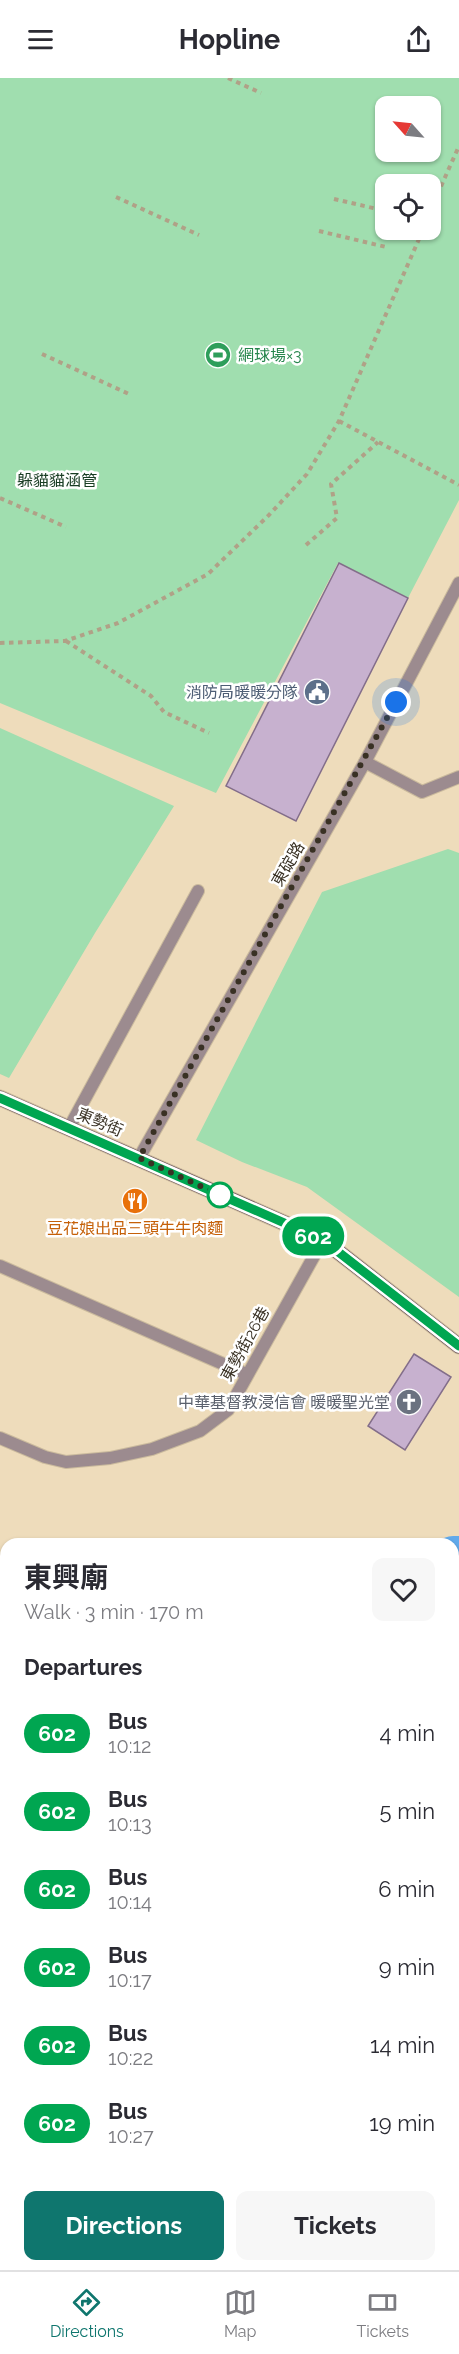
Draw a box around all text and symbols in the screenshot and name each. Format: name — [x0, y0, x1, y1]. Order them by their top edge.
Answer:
icon: menu — [24, 23, 57, 56]
icon: share — [402, 23, 435, 56]
text: Hopline — [179, 24, 280, 55]
north arrow — [375, 96, 441, 162]
map controls — [375, 96, 441, 240]
button: locate — [375, 174, 441, 240]
sports icon: 網球場×3 — [203, 340, 233, 370]
place label: 網球場×3 — [238, 346, 302, 365]
park label: 躲貓貓涵管 — [17, 471, 97, 490]
public building icon: 消防局暖暖分隊 — [302, 677, 332, 707]
place label: 消防局暖暖分隊 — [186, 683, 298, 702]
your location — [381, 687, 411, 717]
street label: 東碇路 — [268, 838, 308, 890]
street label: 東勢街 — [74, 1104, 126, 1140]
unlabelled marker — [207, 1182, 233, 1208]
restaurant icon: 豆花娘出品三頭牛牛肉麵 — [120, 1186, 150, 1216]
line badge: 602 — [278, 1216, 348, 1256]
place label: 豆花娘出品三頭牛牛肉麵 — [47, 1219, 223, 1238]
text: 602 — [294, 1224, 332, 1249]
street label: 東勢街26巷 — [217, 1304, 273, 1384]
church icon: 中華基督教浸信會 暖暖聖光堂 — [394, 1387, 424, 1417]
place label: 中華基督教浸信會 暖暖聖光堂 — [178, 1393, 390, 1412]
button: heart — [372, 1558, 435, 1621]
text: 東興廟 — [24, 1561, 108, 1594]
text: Walk · 3 min · 170 m — [24, 1600, 204, 1624]
text: Departures — [24, 1654, 142, 1680]
text: Bus — [108, 1708, 147, 1734]
text: 4 min — [380, 1720, 435, 1746]
text: 602 — [38, 1721, 76, 1746]
text: 10:12 — [108, 1734, 152, 1758]
text: Bus — [108, 1786, 147, 1812]
text: 5 min — [380, 1798, 435, 1824]
text: 602 — [38, 1799, 76, 1824]
text: 10:13 — [108, 1812, 152, 1836]
text: Bus — [108, 1864, 147, 1890]
text: 6 min — [378, 1876, 435, 1902]
text: 602 — [38, 1877, 76, 1902]
text: 10:14 — [108, 1890, 152, 1914]
text: Bus — [108, 1942, 147, 1968]
text: 9 min — [379, 1954, 435, 1980]
text: 602 — [38, 1955, 76, 1980]
text: 10:17 — [108, 1968, 152, 1992]
text: Bus — [108, 2020, 147, 2046]
text: 14 min — [370, 2032, 435, 2058]
text: 602 — [38, 2033, 76, 2058]
text: 10:22 — [108, 2046, 153, 2070]
text: Bus — [108, 2098, 147, 2124]
text: 19 min — [369, 2110, 435, 2136]
text: 602 — [38, 2111, 76, 2136]
text: 10:27 — [108, 2124, 154, 2148]
button: Directions — [24, 2191, 224, 2260]
button: Tickets — [236, 2191, 435, 2260]
tab: Directions — [50, 2286, 124, 2341]
tab: Map — [224, 2286, 257, 2341]
tab: Tickets — [357, 2286, 409, 2341]

